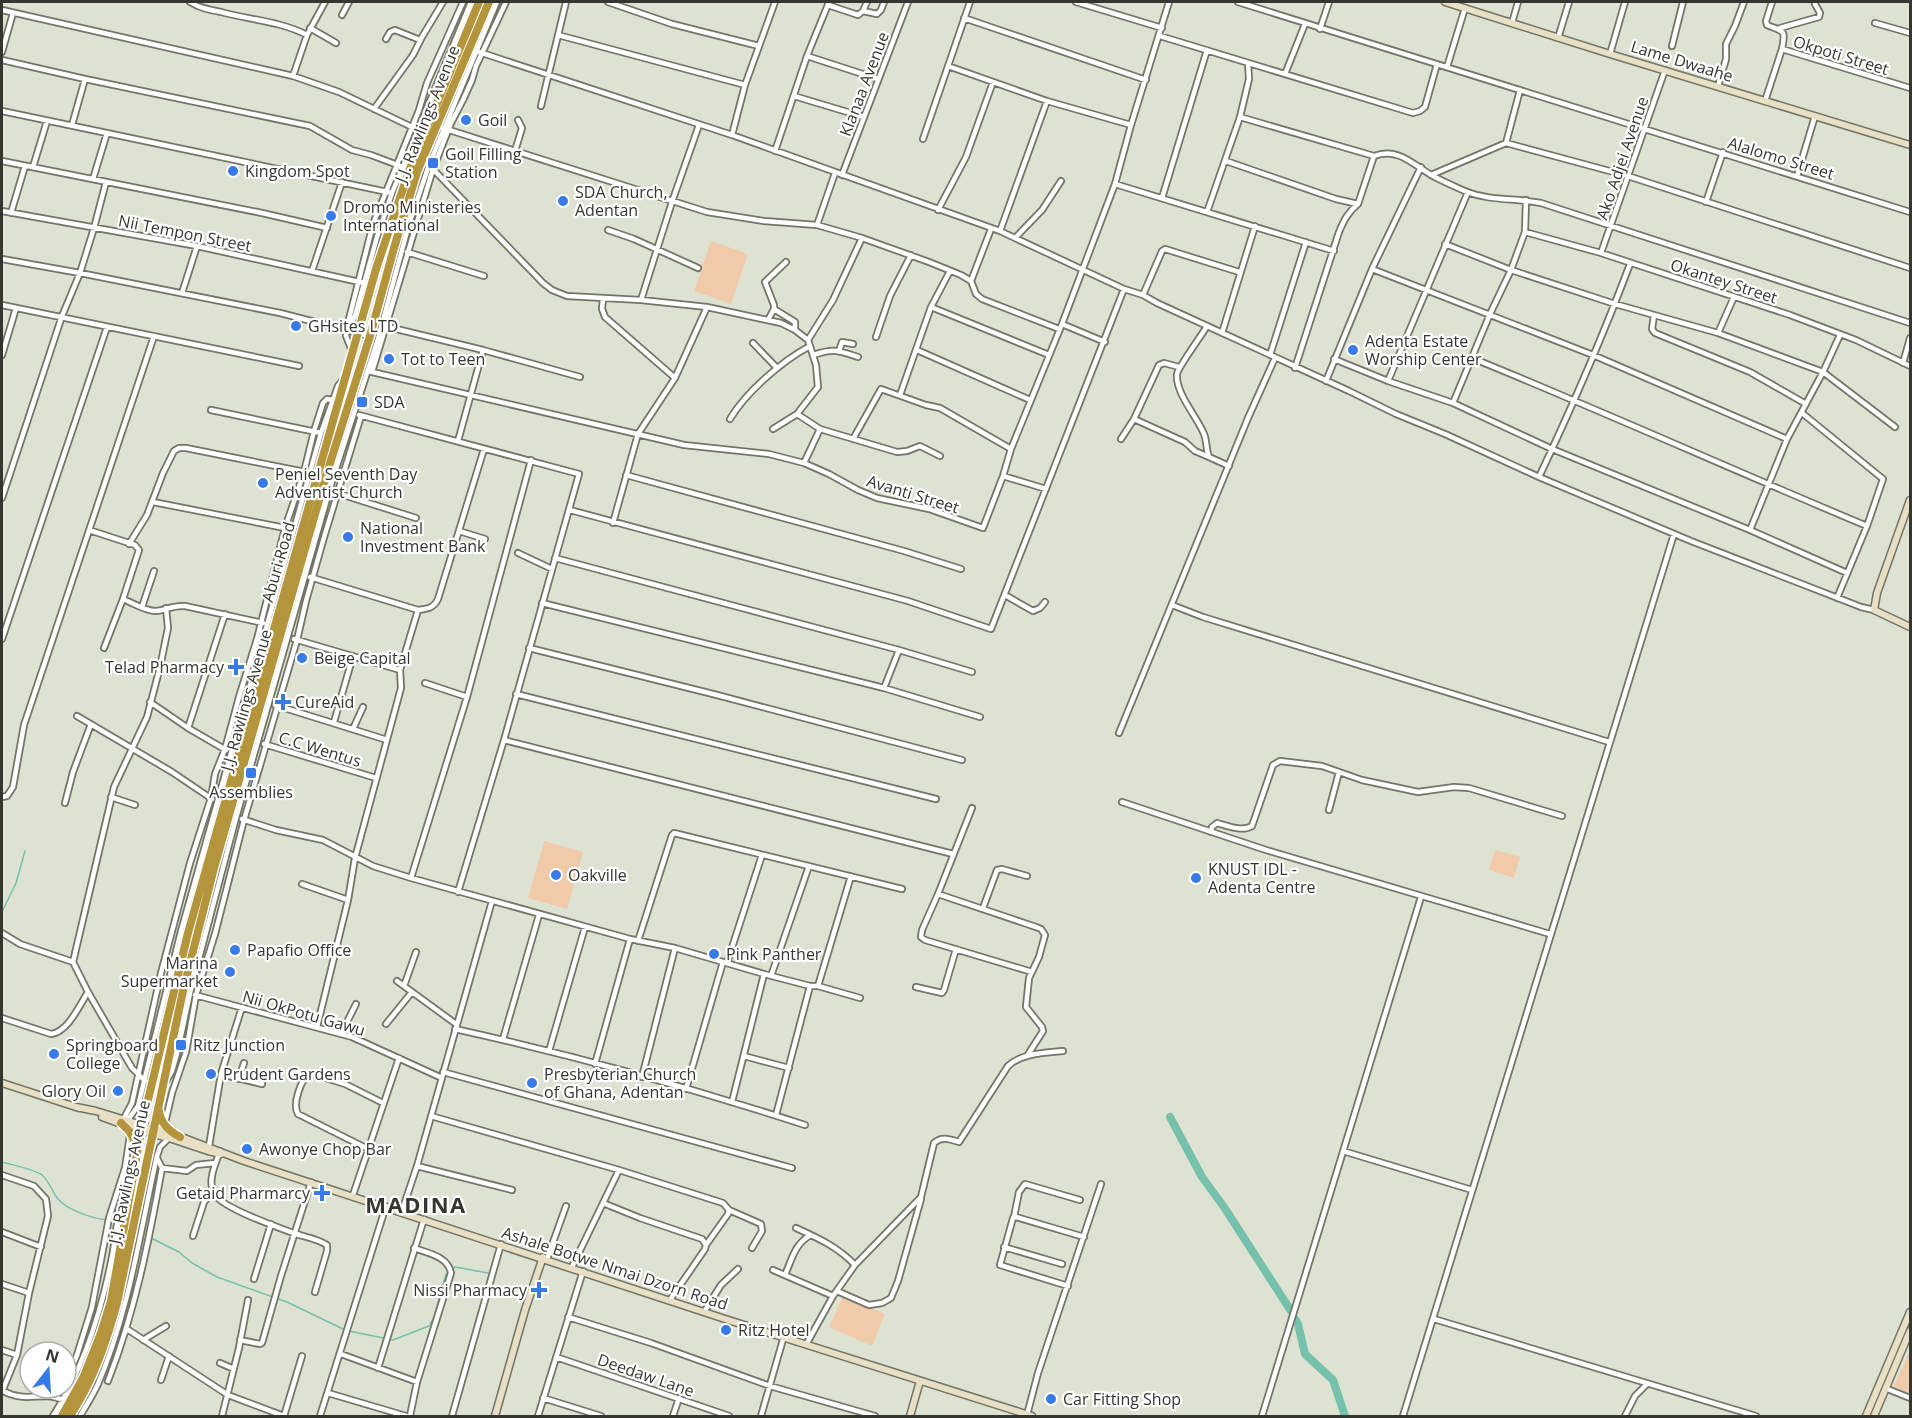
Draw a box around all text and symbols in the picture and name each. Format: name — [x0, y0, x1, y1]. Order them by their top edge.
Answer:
street label: Klanaa Avenue — [834, 29, 894, 139]
street label: Okpoti Street — [1791, 30, 1892, 80]
street label: Lame Dwaahe — [1628, 35, 1736, 87]
street label: J.J. Rawlings Avenue — [389, 42, 465, 188]
street label: Ako Adjei Avenue — [1591, 93, 1653, 223]
place label: Goil — [478, 109, 507, 131]
marker: Goil — [459, 113, 473, 127]
street label: Alalomo Street — [1725, 131, 1837, 185]
place label: Goil Filling Station — [445, 143, 522, 183]
marker: Goil Filling Station — [426, 156, 440, 170]
place label: Kingdom Spot — [245, 160, 350, 182]
marker: Kingdom Spot — [226, 164, 240, 178]
place label: SDA Church, Adentan — [575, 181, 668, 221]
marker: SDA Church, Adentan — [556, 194, 570, 208]
place label: Dromo Ministeries International — [343, 196, 481, 236]
street label: Nii Tempon Street — [117, 209, 254, 257]
marker: Dromo Ministeries International — [324, 209, 338, 223]
street label: Okantey Street — [1668, 253, 1781, 309]
place label: GHsites LTD — [308, 315, 398, 337]
marker: GHsites LTD — [289, 319, 303, 333]
place label: Adenta Estate Worship Center — [1365, 330, 1482, 370]
marker: Adenta Estate Worship Center — [1346, 343, 1360, 357]
place label: Tot to Teen — [401, 348, 485, 370]
marker: Tot to Teen — [382, 352, 396, 366]
place label: SDA — [374, 391, 405, 413]
marker: SDA — [355, 395, 369, 409]
place label: Peniel Seventh Day Adventist Church — [275, 463, 418, 503]
street label: Avanti Street — [864, 470, 962, 519]
marker: Peniel Seventh Day Adventist Church — [256, 476, 270, 490]
place label: National Investment Bank — [360, 517, 486, 557]
street label: Aburi Road — [256, 519, 300, 605]
marker: National Investment Bank — [341, 530, 355, 544]
street label: J.J. Rawlings Avenue — [215, 627, 277, 775]
place label: Beige Capital — [314, 647, 411, 669]
marker: Beige Capital — [295, 651, 309, 665]
place label: Telad Pharmacy — [105, 656, 225, 678]
marker: Telad Pharmacy — [229, 660, 243, 674]
place label: CureAid — [295, 691, 354, 713]
marker: CureAid — [276, 695, 290, 709]
street label: C.C Wentus — [276, 726, 364, 772]
marker: Assemblies — [244, 766, 258, 780]
place label: Assemblies — [209, 781, 293, 803]
place label: KNUST IDL - Adenta Centre — [1208, 858, 1316, 898]
place label: Oakville — [568, 864, 627, 886]
marker: Oakville — [549, 868, 563, 882]
marker: KNUST IDL - Adenta Centre — [1189, 871, 1203, 885]
place label: Papafio Office — [247, 939, 351, 961]
marker: Papafio Office — [228, 943, 242, 957]
place label: Pink Panther — [726, 943, 822, 965]
marker: Pink Panther — [707, 947, 721, 961]
place label: Marina Supermarket — [121, 952, 218, 992]
marker: Marina Supermarket — [223, 965, 237, 979]
street label: Nii OkPotu Gawu — [240, 985, 368, 1041]
place label: Springboard College — [66, 1034, 158, 1074]
place label: Ritz Junction — [193, 1034, 285, 1056]
marker: Ritz Junction — [174, 1038, 188, 1052]
marker: Springboard College — [47, 1047, 61, 1061]
place label: Prudent Gardens — [223, 1063, 351, 1085]
place label: Presbyterian Church of Ghana, Adentan — [544, 1063, 696, 1103]
marker: Prudent Gardens — [204, 1067, 218, 1081]
marker: Presbyterian Church of Ghana, Adentan — [525, 1076, 539, 1090]
place label: Glory Oil — [41, 1080, 106, 1102]
marker: Glory Oil — [111, 1084, 125, 1098]
street label: J.J. Rawlings Avenue — [103, 1098, 155, 1248]
place label: Awonye Chop Bar — [259, 1138, 392, 1160]
marker: Awonye Chop Bar — [240, 1142, 254, 1156]
place label: Getaid Pharmarcy — [176, 1182, 311, 1204]
marker: Getaid Pharmarcy — [315, 1186, 329, 1200]
district label: MADINA — [365, 1189, 467, 1219]
street label: Ashale Botwe Nmai Dzorn Road — [499, 1221, 731, 1315]
place label: Nissi Pharmacy — [413, 1279, 528, 1301]
marker: Nissi Pharmacy — [532, 1283, 546, 1297]
place label: Ritz Hotel — [738, 1319, 809, 1341]
marker: Ritz Hotel — [719, 1323, 733, 1337]
north arrow — [18, 1340, 78, 1400]
text: N — [43, 1343, 62, 1368]
street label: Deedaw Lane — [595, 1348, 697, 1402]
place label: Car Fitting Shop — [1063, 1388, 1181, 1410]
marker: Car Fitting Shop — [1044, 1392, 1058, 1406]

